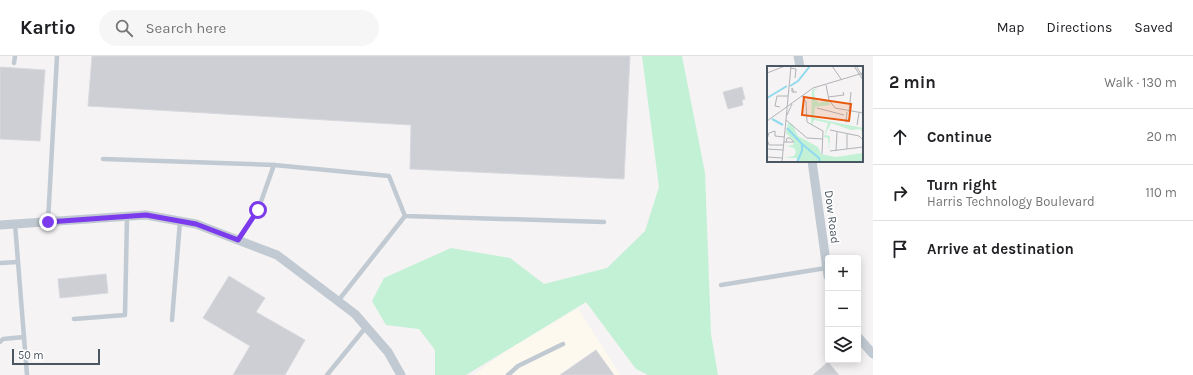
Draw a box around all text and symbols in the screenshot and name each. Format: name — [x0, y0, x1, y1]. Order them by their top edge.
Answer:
search box — [99, 10, 379, 46]
text: Kartio — [20, 17, 75, 39]
icon: search — [113, 17, 135, 39]
text: Search here — [145, 19, 226, 37]
text: Map — [997, 19, 1025, 36]
text: Directions — [1047, 19, 1112, 36]
text: Saved — [1134, 19, 1173, 36]
inset map — [767, 66, 863, 162]
text: 2 min — [889, 72, 936, 92]
text: Walk · 130 m — [1104, 75, 1177, 90]
icon: ahead — [889, 126, 911, 148]
text: Continue — [927, 128, 992, 146]
text: 20 m — [1147, 129, 1177, 144]
text: Turn right — [927, 176, 997, 194]
icon: right — [889, 182, 911, 204]
text: 110 m — [1145, 185, 1177, 200]
street label: Dow Road — [822, 190, 842, 244]
text: Harris Technology Boulevard — [927, 194, 1095, 209]
route start — [249, 201, 267, 219]
route end — [39, 213, 57, 231]
icon: arrive — [889, 238, 911, 260]
text: Arrive at destination — [927, 240, 1074, 258]
map controls — [825, 255, 861, 363]
button: + — [825, 255, 861, 291]
button: − — [825, 291, 861, 327]
button: layers — [825, 327, 861, 363]
scale bar — [12, 347, 100, 366]
text: 50 m — [18, 349, 44, 362]

